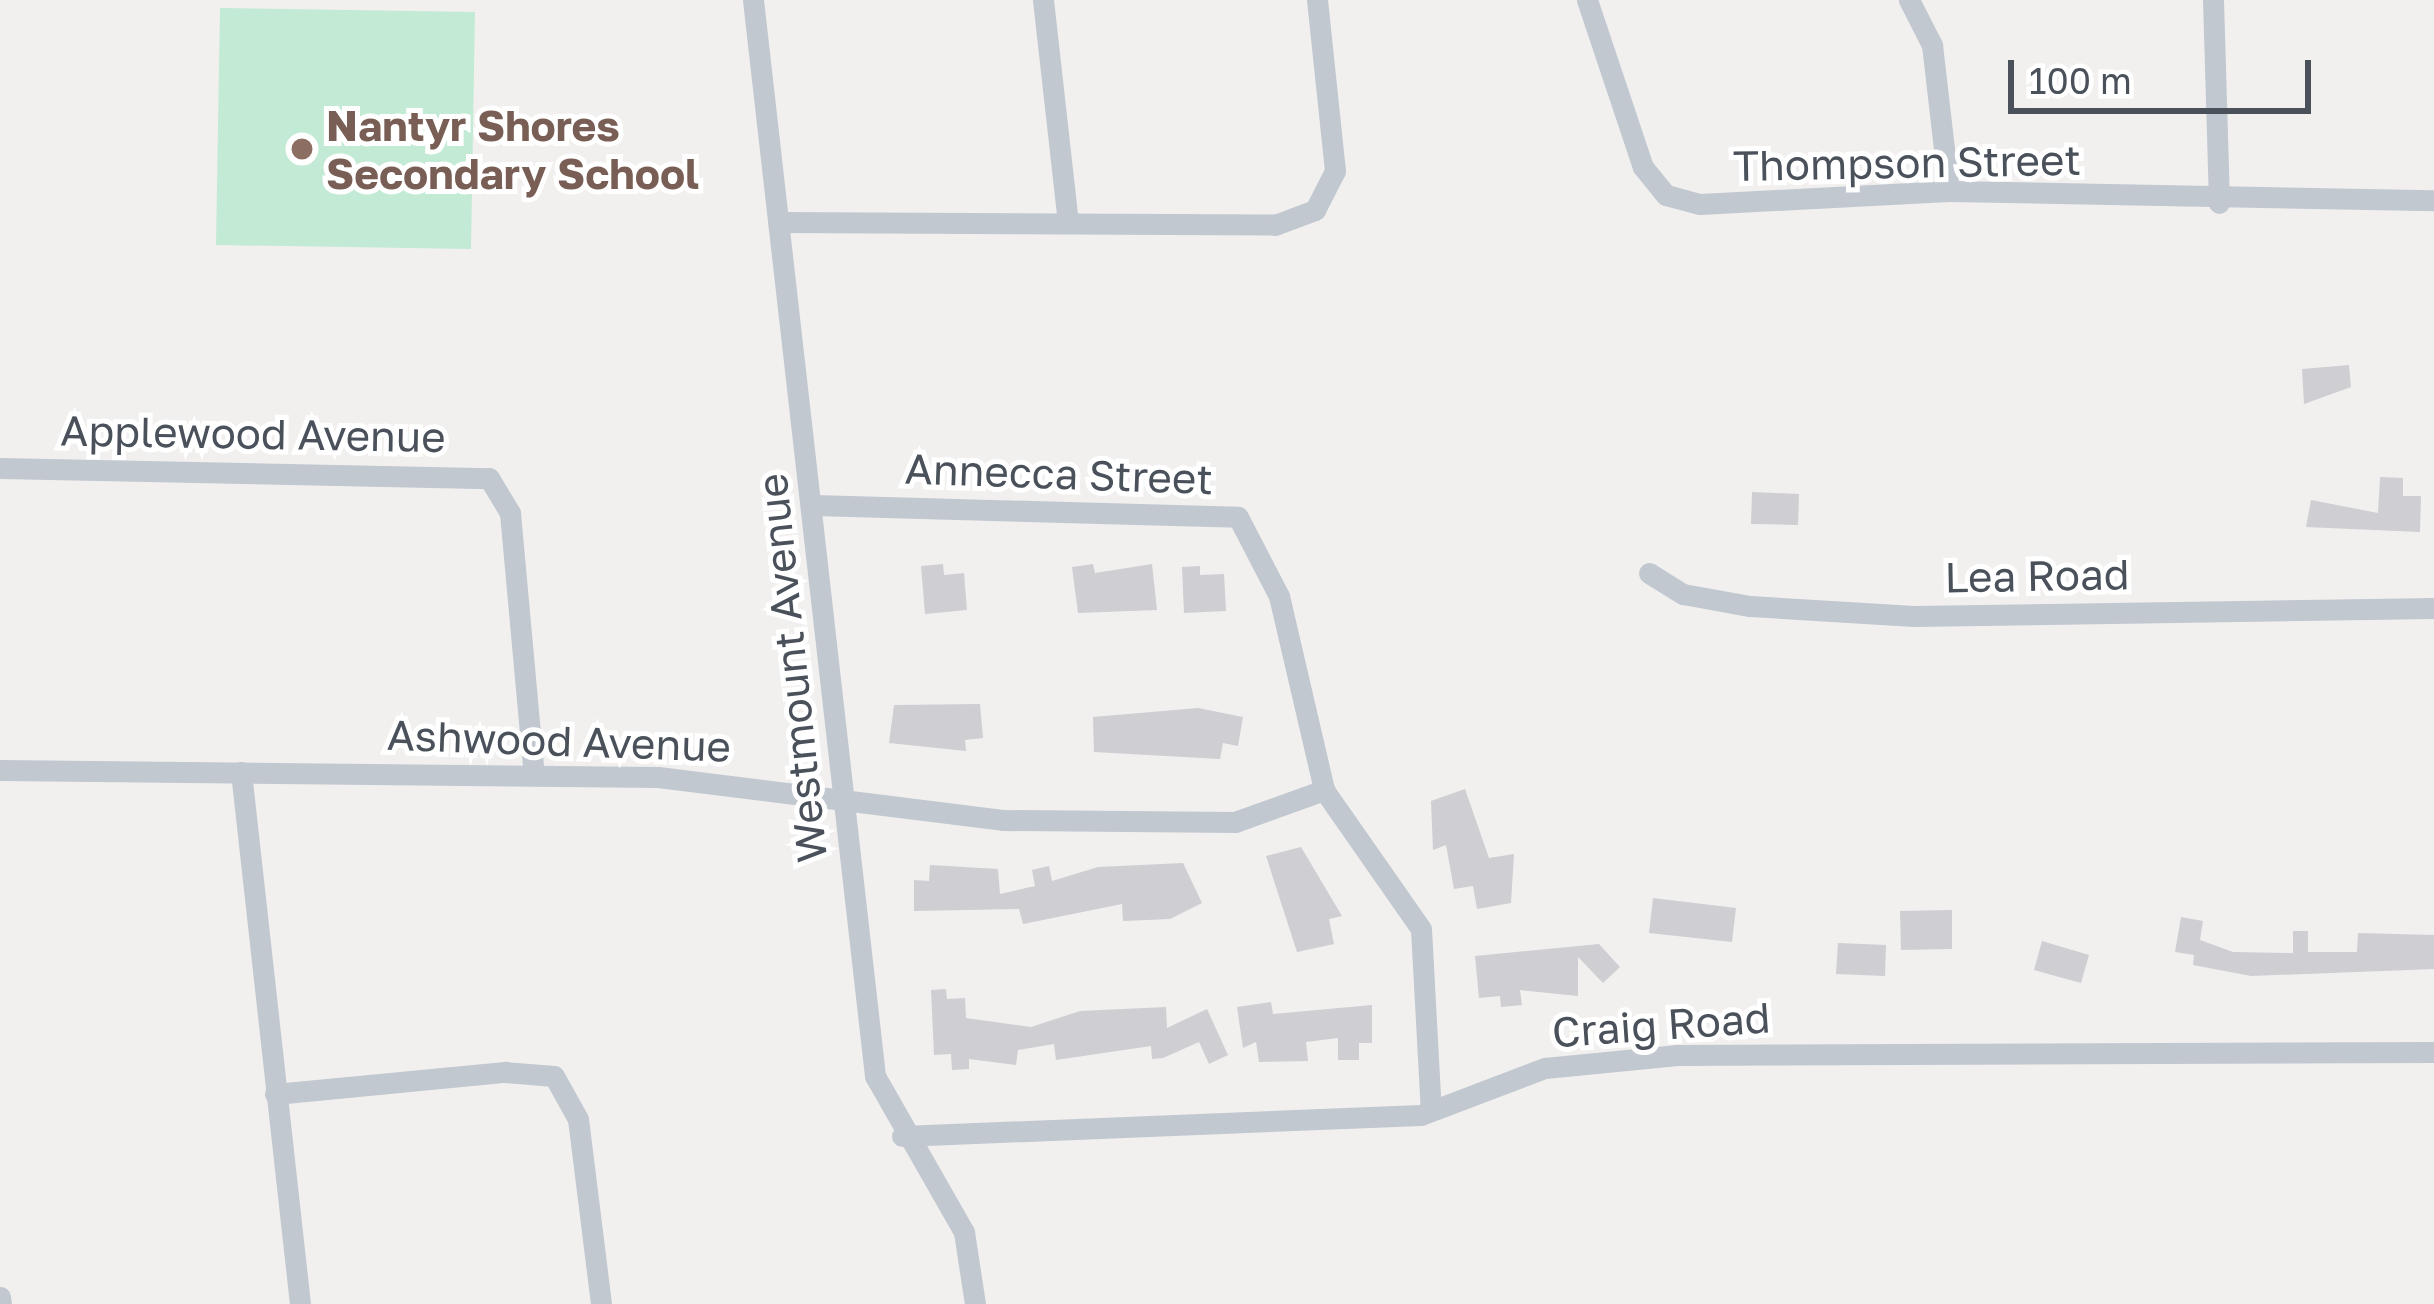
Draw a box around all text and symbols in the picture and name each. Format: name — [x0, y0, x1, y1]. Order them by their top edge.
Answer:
scale bar — [2014, 36, 2317, 110]
text: 100 m — [2029, 59, 2132, 102]
place label: Nantyr Shores Secondary School — [326, 100, 699, 198]
street label: Thompson Street — [1732, 134, 2082, 190]
marker: Nantyr Shores Secondary School — [289, 136, 315, 162]
street label: Applewood Avenue — [60, 404, 446, 462]
street label: Annecca Street — [904, 442, 1214, 504]
street label: Westmount Avenue — [746, 471, 836, 865]
street label: Lea Road — [1944, 548, 2130, 602]
street label: Ashwood Avenue — [386, 709, 732, 771]
street label: Craig Road — [1550, 991, 1772, 1057]

